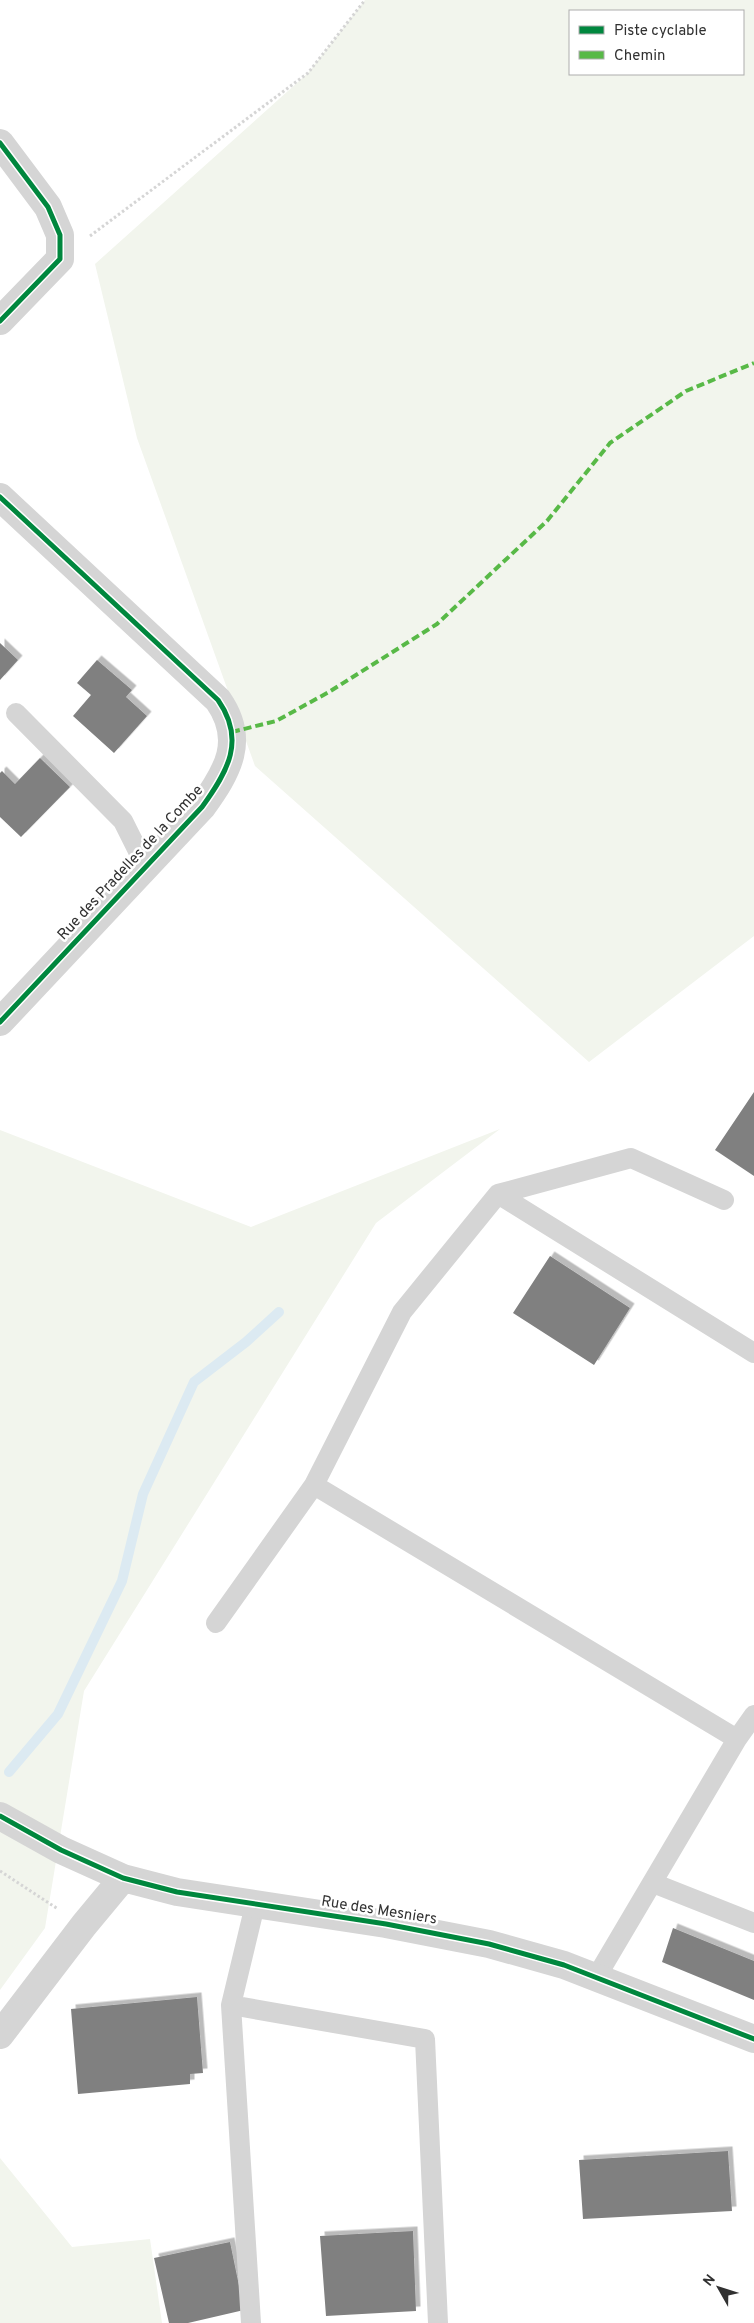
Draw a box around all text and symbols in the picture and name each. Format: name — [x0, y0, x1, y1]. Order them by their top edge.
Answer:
legend — [569, 10, 744, 75]
text: Piste cyclable — [614, 22, 707, 41]
text: Chemin — [614, 47, 666, 66]
street label: Rue des Pradelles de la Combe — [54, 781, 208, 945]
street label: Rue des Mesniers — [320, 1892, 438, 1930]
north arrow — [694, 2263, 744, 2313]
text: N — [700, 2272, 720, 2290]

